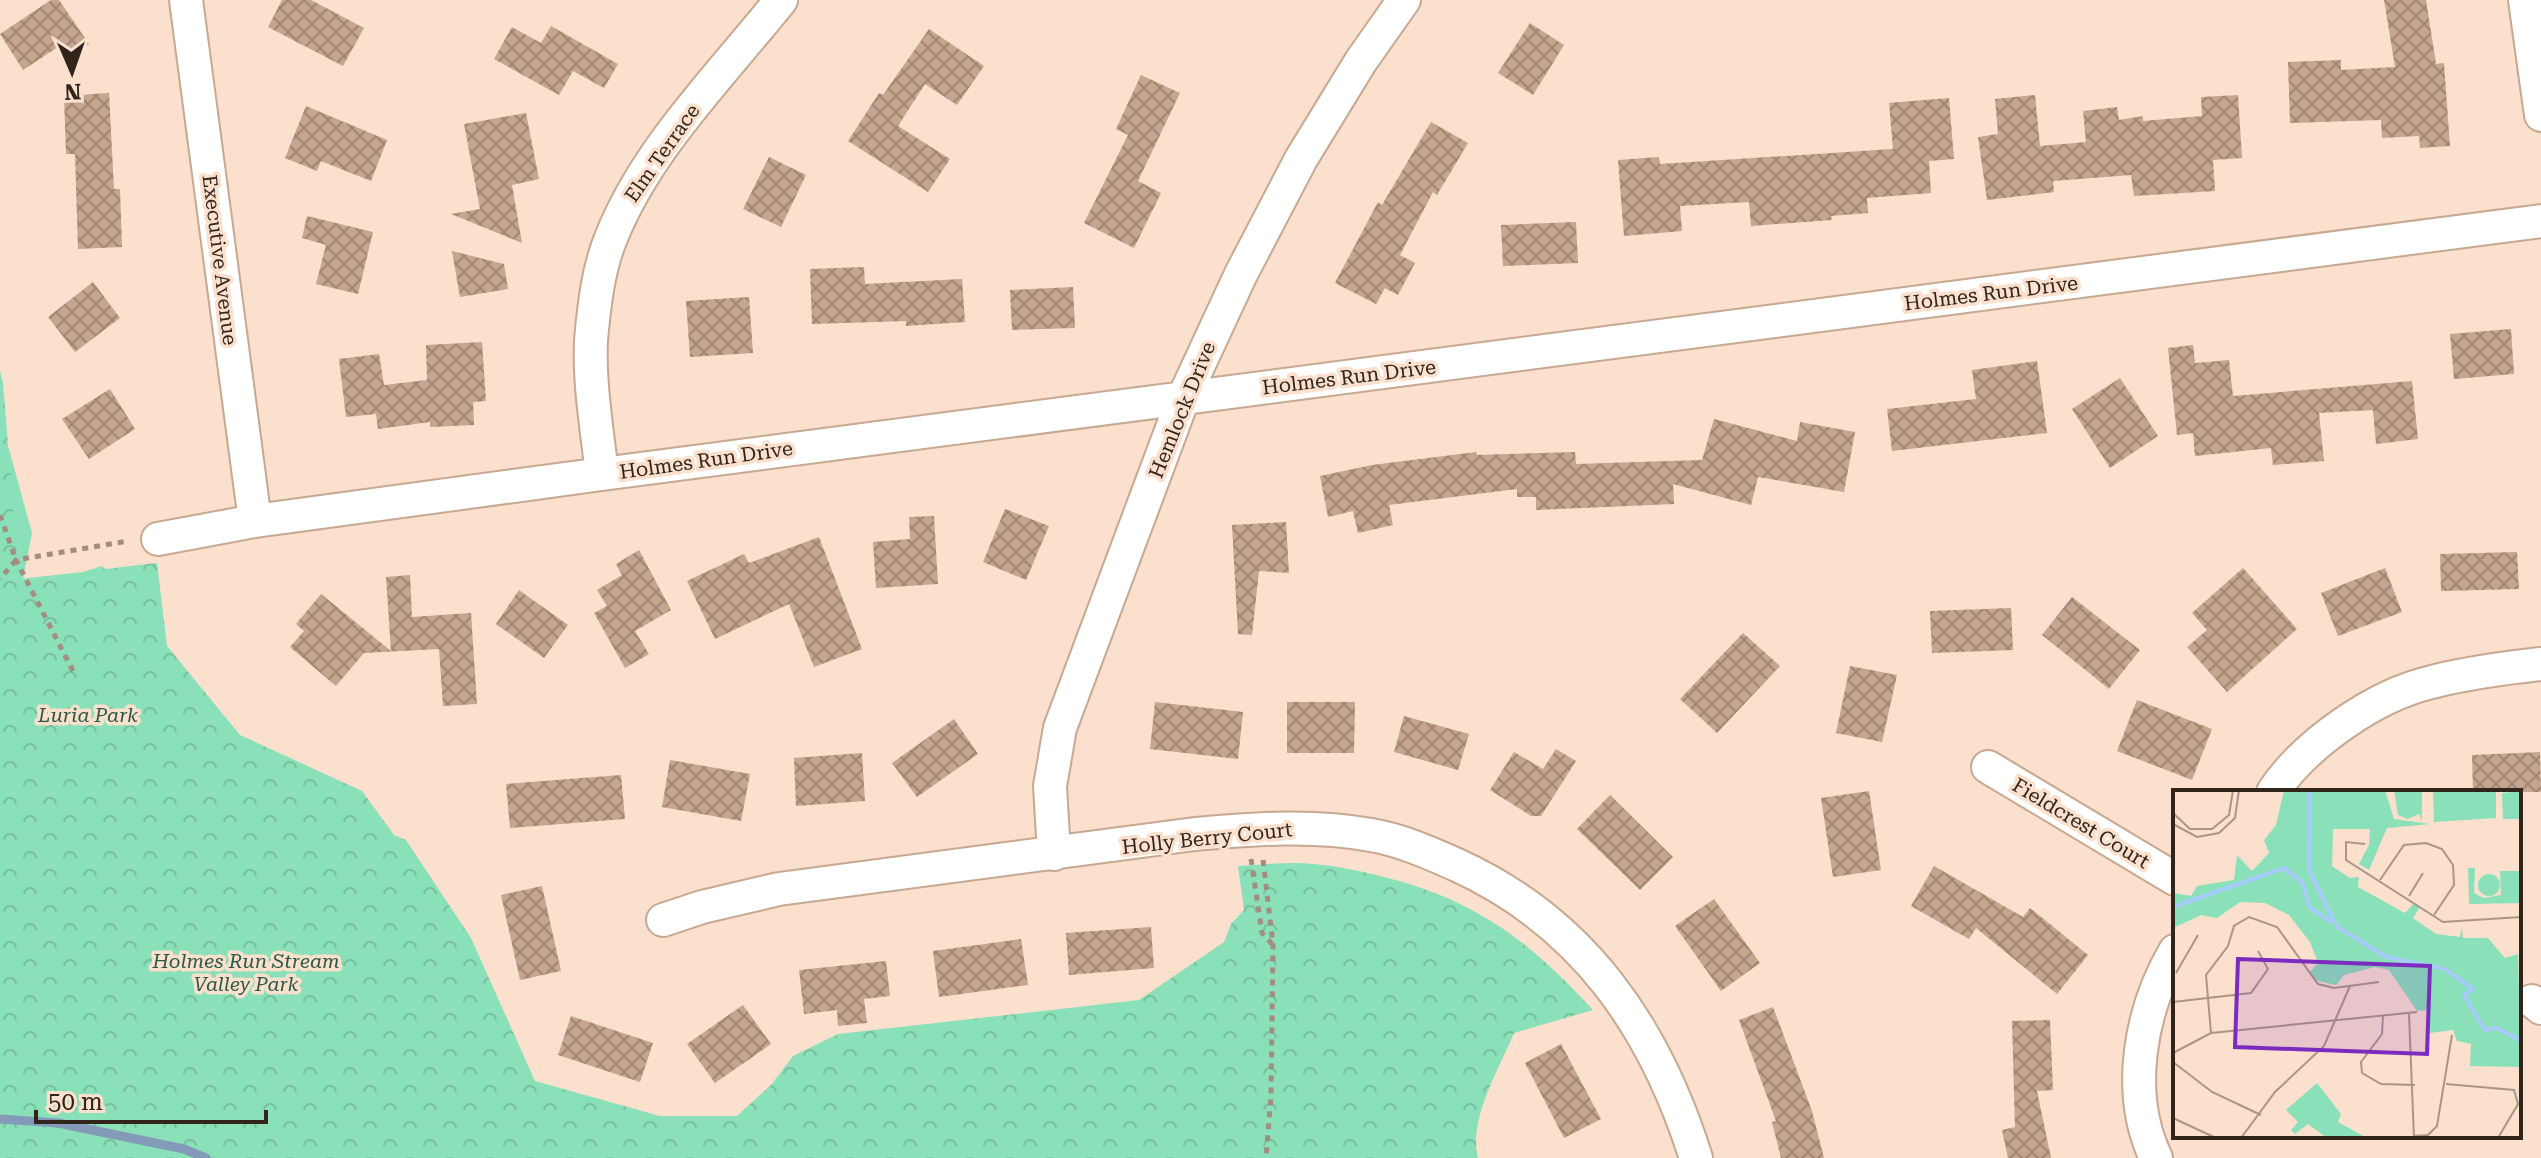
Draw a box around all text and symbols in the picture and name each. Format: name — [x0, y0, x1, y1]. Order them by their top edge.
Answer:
north arrow — [32, 32, 112, 112]
text: N — [64, 79, 82, 104]
street label: Elm Terrace — [619, 99, 705, 207]
street label: Executive Avenue — [198, 173, 242, 347]
street label: Holmes Run Drive — [1903, 270, 2079, 316]
street label: Hemlock Drive — [1144, 338, 1220, 482]
street label: Holmes Run Drive — [1261, 354, 1437, 400]
street label: Holmes Run Drive — [618, 436, 794, 484]
park label: Luria Park — [37, 703, 138, 727]
street label: Fieldcrest Court — [2008, 773, 2154, 874]
inset map — [2173, 790, 2521, 1138]
street label: Holly Berry Court — [1121, 817, 1294, 859]
park label: Holmes Run Stream Valley Park — [151, 949, 340, 996]
scale bar — [36, 1074, 266, 1124]
text: 50 m — [48, 1088, 103, 1116]

